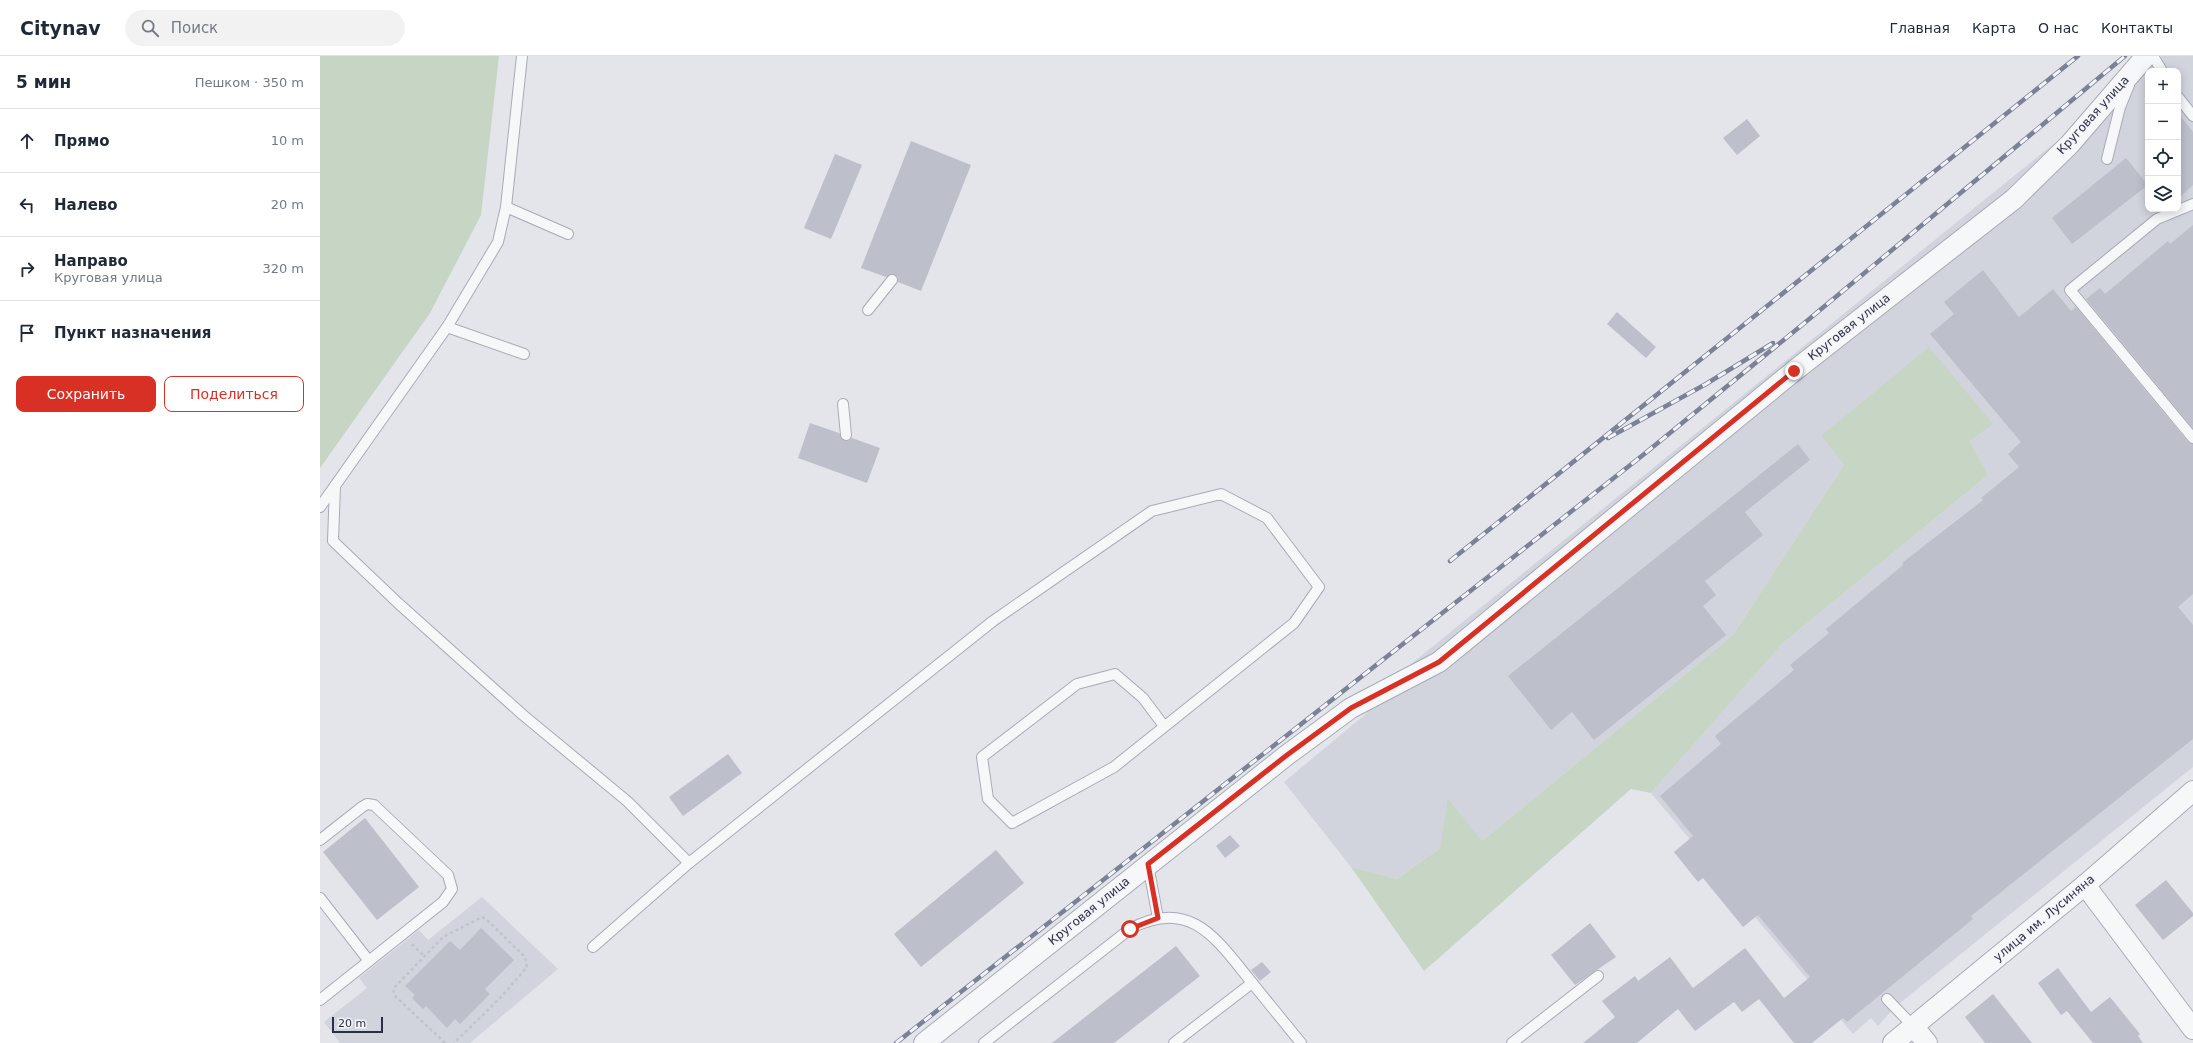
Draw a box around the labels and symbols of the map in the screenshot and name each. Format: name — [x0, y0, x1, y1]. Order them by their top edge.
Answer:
street label: Круговая улица — [2054, 73, 2132, 157]
street label: Круговая улица — [1805, 291, 1893, 363]
route end — [1785, 362, 1803, 380]
street label: улица им. Лусиняна — [1991, 872, 2097, 964]
street label: Круговая улица — [1046, 874, 1132, 948]
route start — [1121, 920, 1139, 938]
scale bar — [332, 1015, 383, 1034]

